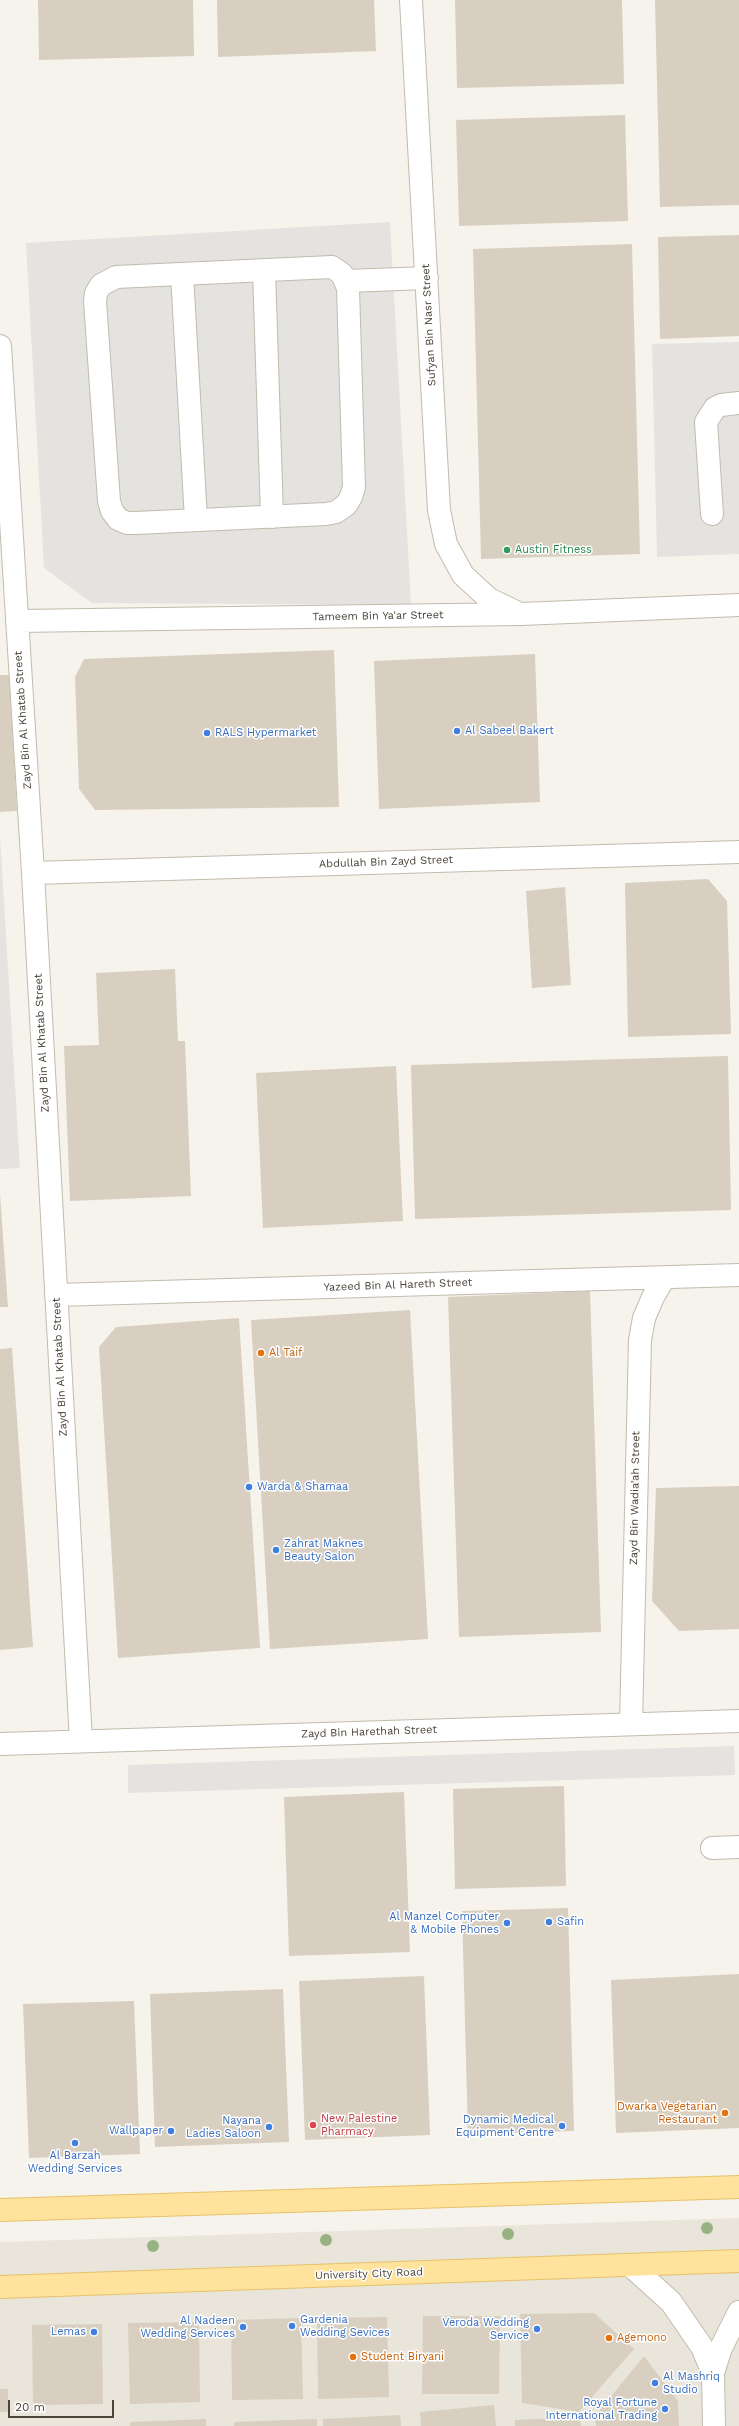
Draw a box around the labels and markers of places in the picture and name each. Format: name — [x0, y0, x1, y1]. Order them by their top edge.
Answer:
place label: Austin Fitness — [515, 543, 592, 557]
marker: Austin Fitness — [502, 545, 512, 555]
place label: Al Sabeel Bakert — [465, 724, 554, 738]
place label: RALS Hypermarket — [215, 726, 316, 740]
marker: Al Sabeel Bakert — [452, 726, 462, 736]
marker: RALS Hypermarket — [202, 728, 212, 738]
place label: Al Taif — [269, 1346, 302, 1360]
marker: Al Taif — [256, 1348, 266, 1358]
place label: Warda & Shamaa — [257, 1480, 348, 1494]
marker: Warda & Shamaa — [244, 1482, 254, 1492]
place label: Zahrat Maknes Beauty Salon — [284, 1537, 363, 1563]
marker: Zahrat Maknes Beauty Salon — [271, 1545, 281, 1555]
place label: Al Manzel Computer & Mobile Phones — [389, 1910, 499, 1936]
place label: Safin — [557, 1915, 584, 1929]
marker: Safin — [544, 1917, 554, 1927]
marker: Al Manzel Computer & Mobile Phones — [502, 1918, 512, 1928]
place label: Dwarka Vegetarian Restaurant — [617, 2100, 717, 2126]
marker: Dwarka Vegetarian Restaurant — [720, 2108, 730, 2118]
place label: New Palestine Pharmacy — [321, 2112, 397, 2138]
place label: Dynamic Medical Equipment Centre — [456, 2113, 554, 2139]
place label: Nayana Ladies Saloon — [186, 2114, 261, 2140]
marker: New Palestine Pharmacy — [308, 2120, 318, 2130]
marker: Dynamic Medical Equipment Centre — [557, 2121, 567, 2131]
marker: Nayana Ladies Saloon — [264, 2122, 274, 2132]
place label: Wallpaper — [109, 2124, 163, 2138]
marker: Wallpaper — [166, 2126, 176, 2136]
marker: Al Barzah Wedding Services — [70, 2138, 80, 2148]
place label: Al Barzah Wedding Services — [28, 2149, 122, 2175]
place label: Gardenia Wedding Sevices — [300, 2313, 390, 2339]
place label: Al Nadeen Wedding Services — [140, 2314, 235, 2340]
place label: Veroda Wedding Service — [442, 2316, 529, 2342]
marker: Gardenia Wedding Sevices — [287, 2321, 297, 2331]
marker: Al Nadeen Wedding Services — [238, 2322, 248, 2332]
marker: Veroda Wedding Service — [532, 2324, 542, 2334]
place label: Lemas — [51, 2325, 86, 2339]
marker: Lemas — [89, 2327, 99, 2337]
place label: Agemono — [617, 2331, 667, 2345]
marker: Agemono — [604, 2333, 614, 2343]
place label: Student Biryani — [361, 2350, 444, 2364]
marker: Student Biryani — [348, 2352, 358, 2362]
place label: Al Mashriq Studio — [663, 2370, 720, 2396]
marker: Al Mashriq Studio — [650, 2378, 660, 2388]
place label: Royal Fortune International Trading — [546, 2396, 657, 2422]
marker: Royal Fortune International Trading — [660, 2404, 670, 2414]

